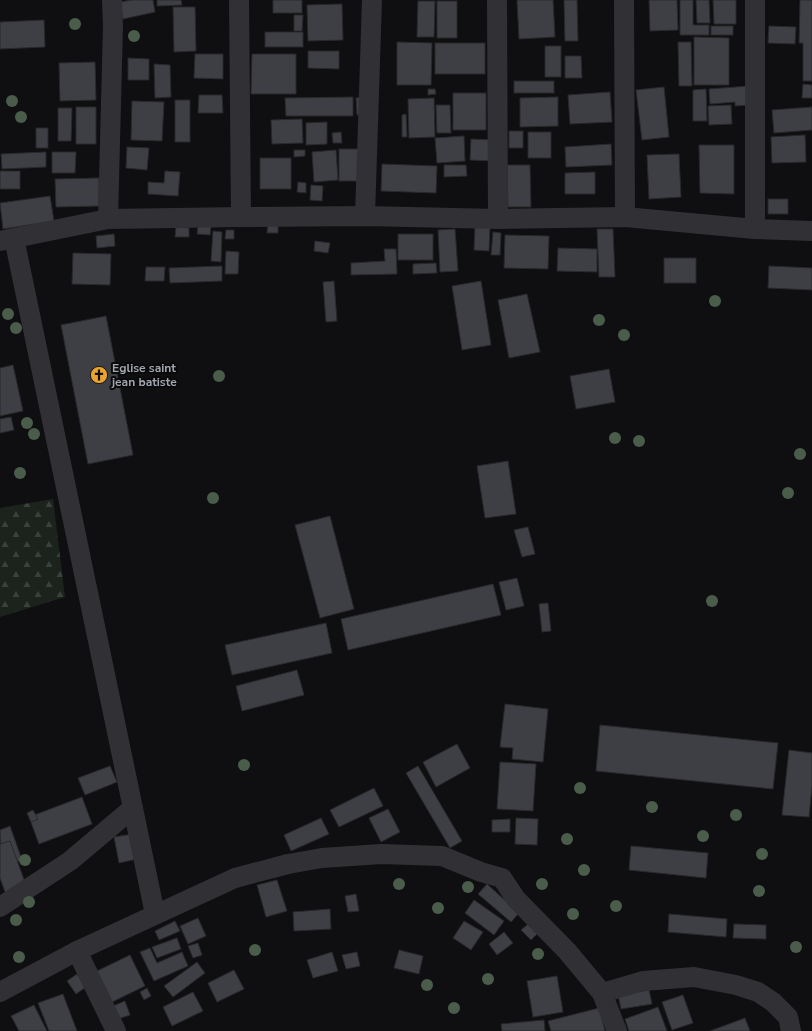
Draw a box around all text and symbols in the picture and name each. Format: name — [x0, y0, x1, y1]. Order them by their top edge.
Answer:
place label: Eglise saint jean batiste — [111, 360, 177, 390]
church icon: Eglise saint jean batiste — [89, 365, 109, 385]

